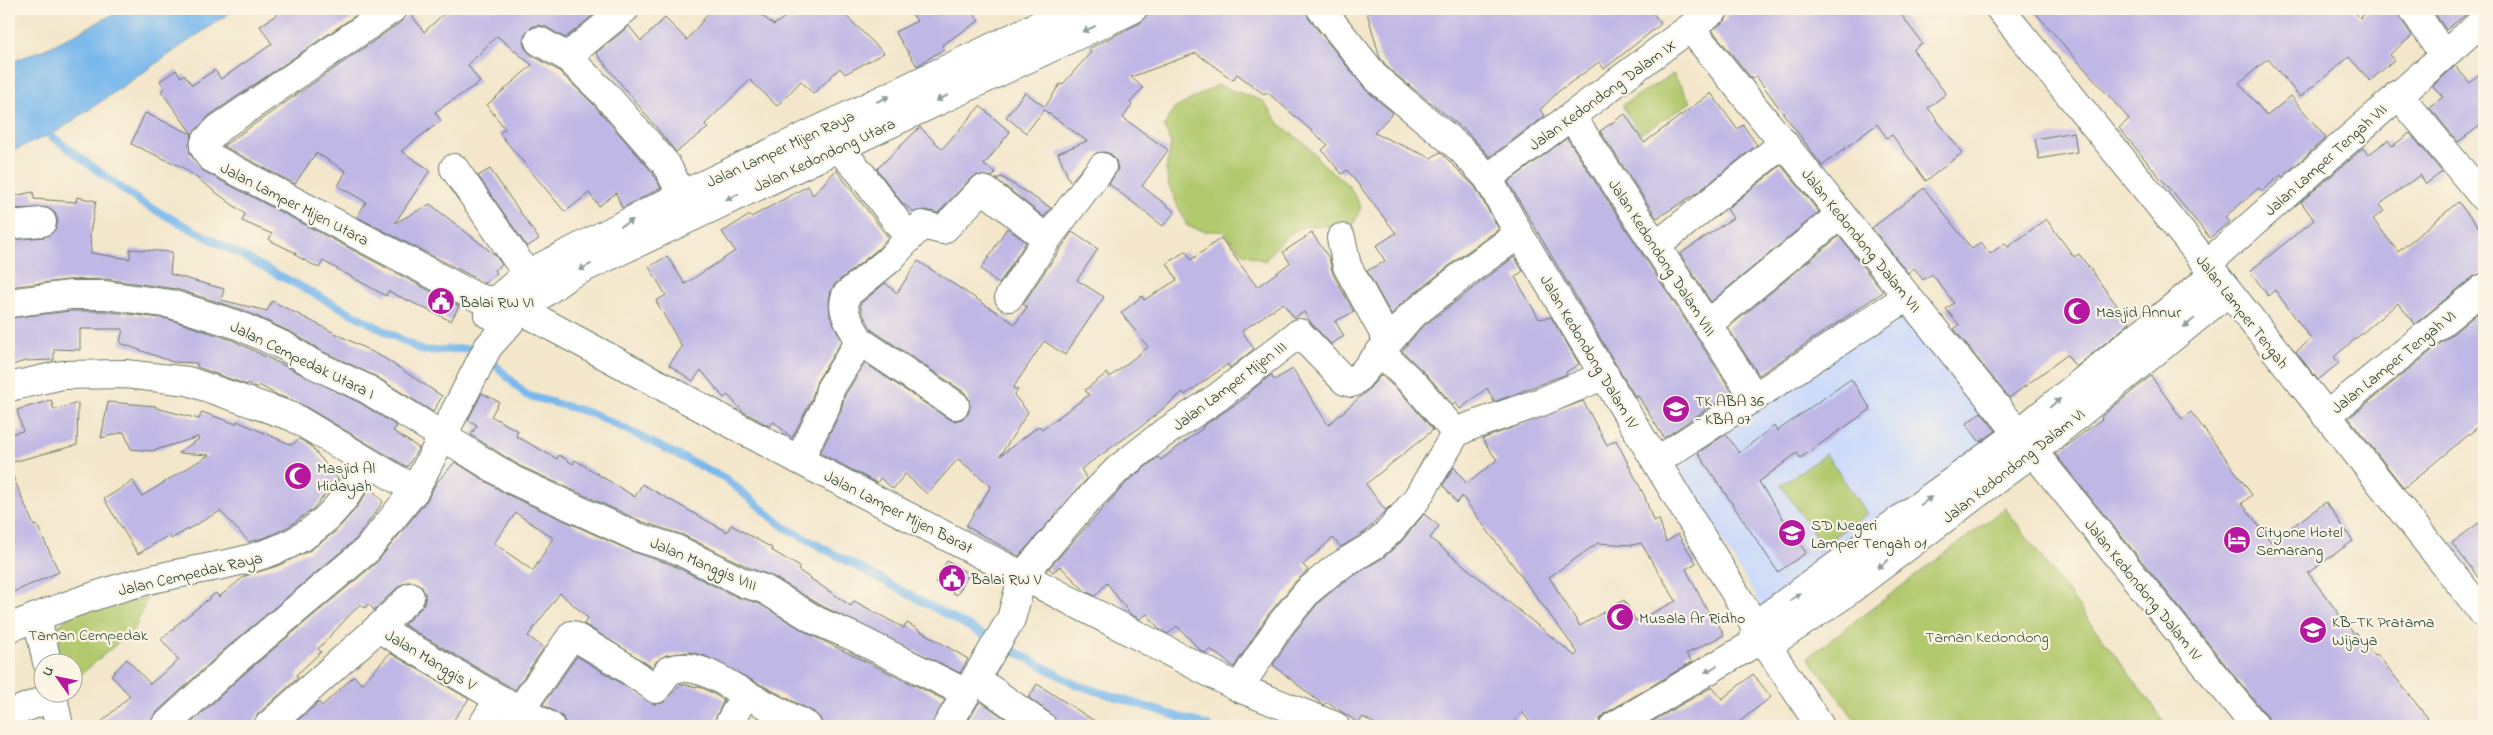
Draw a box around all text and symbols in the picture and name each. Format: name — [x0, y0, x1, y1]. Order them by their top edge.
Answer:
one-way arrow — [1082, 26, 1096, 34]
street label: Jalan Kedondong Dalam IX — [1524, 34, 1682, 157]
one-way arrow — [935, 94, 949, 102]
one-way arrow — [876, 95, 890, 103]
street label: Jalan Lamper Tengah VII — [2260, 99, 2393, 222]
street label: Jalan Lamper Mijen Raya — [703, 105, 859, 195]
street label: Jalan Kedondong Utara — [750, 112, 900, 199]
street label: Jalan Lamper Mijen Utara — [216, 157, 373, 253]
street label: Jalan Kedondong Dalam VII — [1795, 164, 1926, 319]
street label: Jalan Kedondong Dalam VIII — [1601, 175, 1721, 341]
one-way arrow — [724, 193, 739, 202]
one-way arrow — [619, 219, 634, 227]
street label: Jalan Lamper Tengah — [2189, 250, 2294, 374]
one-way arrow — [578, 264, 592, 272]
street label: Jalan Kedondong Dalam IV — [1533, 271, 1644, 434]
public building icon: Balai RW VI — [426, 286, 456, 316]
place label: Balai RW VI — [459, 291, 534, 315]
mosque icon: Masjid Annur — [2062, 296, 2092, 326]
place label: Masjid Annur — [2096, 301, 2181, 325]
street label: Jalan Lamper Tengah VI — [2327, 305, 2462, 420]
street label: Jalan Cempedak Utara I — [226, 315, 378, 406]
one-way arrow — [2183, 318, 2196, 329]
street label: Jalan Lamper Mijen III — [1168, 336, 1292, 438]
place label: TK ABA 36 - KBA 07 — [1695, 390, 1764, 432]
school or university icon: TK ABA 36 - KBA 07 — [1661, 394, 1691, 424]
one-way arrow — [2049, 397, 2061, 409]
street label: Jalan Kedondong Dalam VI — [1938, 403, 2091, 530]
place label: Masjid Al Hidayah — [317, 457, 375, 499]
mosque icon: Masjid Al Hidayah — [283, 461, 313, 491]
street label: Jalan Lamper Mijen Barat — [819, 465, 977, 561]
one-way arrow — [1919, 496, 1932, 507]
place label: SD Negeri Lamper Tengah 01 — [1811, 514, 1926, 556]
street label: Jalan Kedondong Dalam IV — [2078, 514, 2207, 666]
school or university icon: SD Negeri Lamper Tengah 01 — [1777, 518, 1807, 548]
place label: Cityone Hotel Semarang — [2256, 521, 2343, 563]
hotel icon: Cityone Hotel Semarang — [2222, 525, 2252, 555]
street label: Jalan Manggis VIII — [646, 531, 760, 598]
street label: Jalan Cempedak Raya — [116, 547, 265, 603]
one-way arrow — [1877, 559, 1890, 570]
public building icon: Balai RW V — [937, 563, 967, 593]
place label: Balai RW V — [970, 568, 1042, 592]
one-way arrow — [1788, 592, 1802, 602]
mosque icon: Musala Ar Ridho — [1605, 602, 1635, 632]
place label: Musala Ar Ridho — [1639, 607, 1745, 631]
place label: KB-TK Pratama Wijaya — [2332, 611, 2434, 653]
school or university icon: KB-TK Pratama Wijaya — [2298, 615, 2328, 645]
park label: Taman Cempedak — [28, 624, 149, 648]
street label: Jalan Manggis V — [380, 624, 481, 698]
park label: Taman Kedondong — [1925, 626, 2049, 650]
north arrow — [32, 652, 82, 702]
text: U — [37, 662, 60, 681]
one-way arrow — [1704, 665, 1719, 673]

